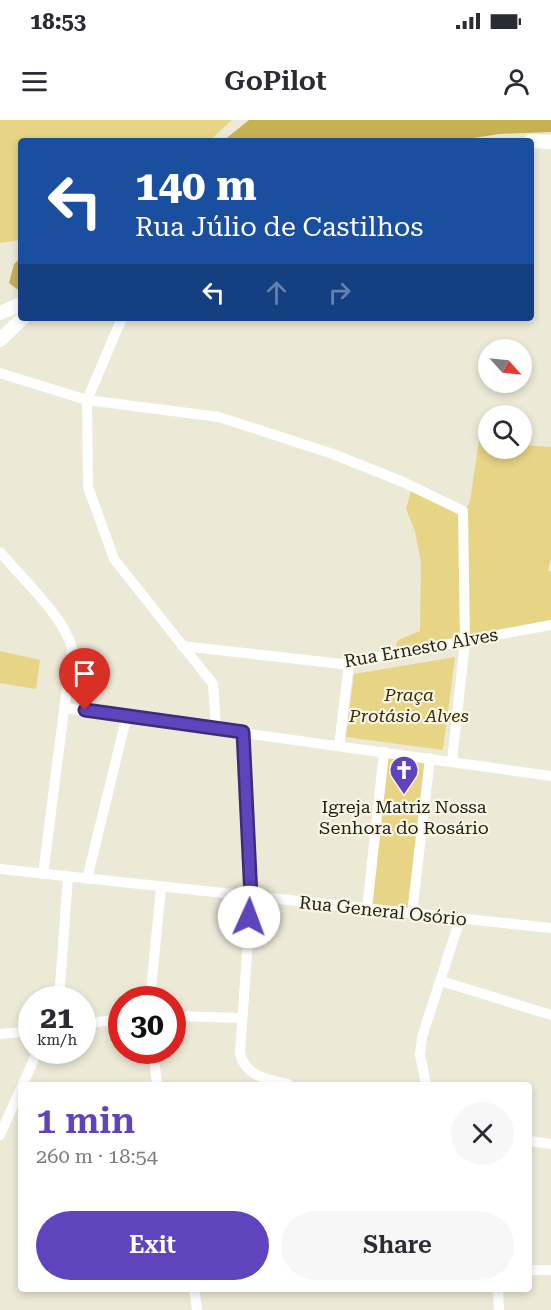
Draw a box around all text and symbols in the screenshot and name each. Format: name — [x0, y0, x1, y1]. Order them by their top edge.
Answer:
text: 18:53 — [30, 9, 86, 34]
icon: menu — [18, 65, 51, 98]
text: GoPilot — [224, 65, 327, 97]
icon: person — [500, 65, 533, 98]
text: 140 m — [135, 161, 257, 210]
icon: left — [36, 162, 114, 240]
text: Rua Júlio de Castilhos — [135, 211, 423, 243]
icon: left — [197, 276, 230, 309]
icon: ahead — [260, 276, 293, 309]
icon: right — [323, 276, 356, 309]
north arrow — [478, 339, 532, 393]
map controls — [478, 339, 532, 459]
button: search — [478, 405, 532, 459]
street label: Rua Ernesto Alves — [342, 624, 499, 671]
pin — [59, 648, 110, 710]
icon: arrive — [68, 657, 101, 690]
park label: Praça Protásio Alves — [348, 684, 469, 726]
church icon: Igreja Matriz Nossa Senhora do Rosário — [388, 754, 420, 796]
place label: Igreja Matriz Nossa Senhora do Rosário — [319, 796, 489, 838]
position arrow — [217, 885, 281, 949]
street label: Rua General Osório — [298, 891, 468, 930]
speed limit sign: 30 — [108, 986, 186, 1064]
text: 21 — [40, 1000, 74, 1035]
text: km/h — [37, 1031, 77, 1049]
text: 1 min — [36, 1100, 135, 1142]
button: close — [451, 1102, 514, 1165]
text: 260 m · 18:54 — [36, 1144, 158, 1168]
button: Exit — [36, 1211, 269, 1280]
button: Share — [281, 1211, 514, 1280]

